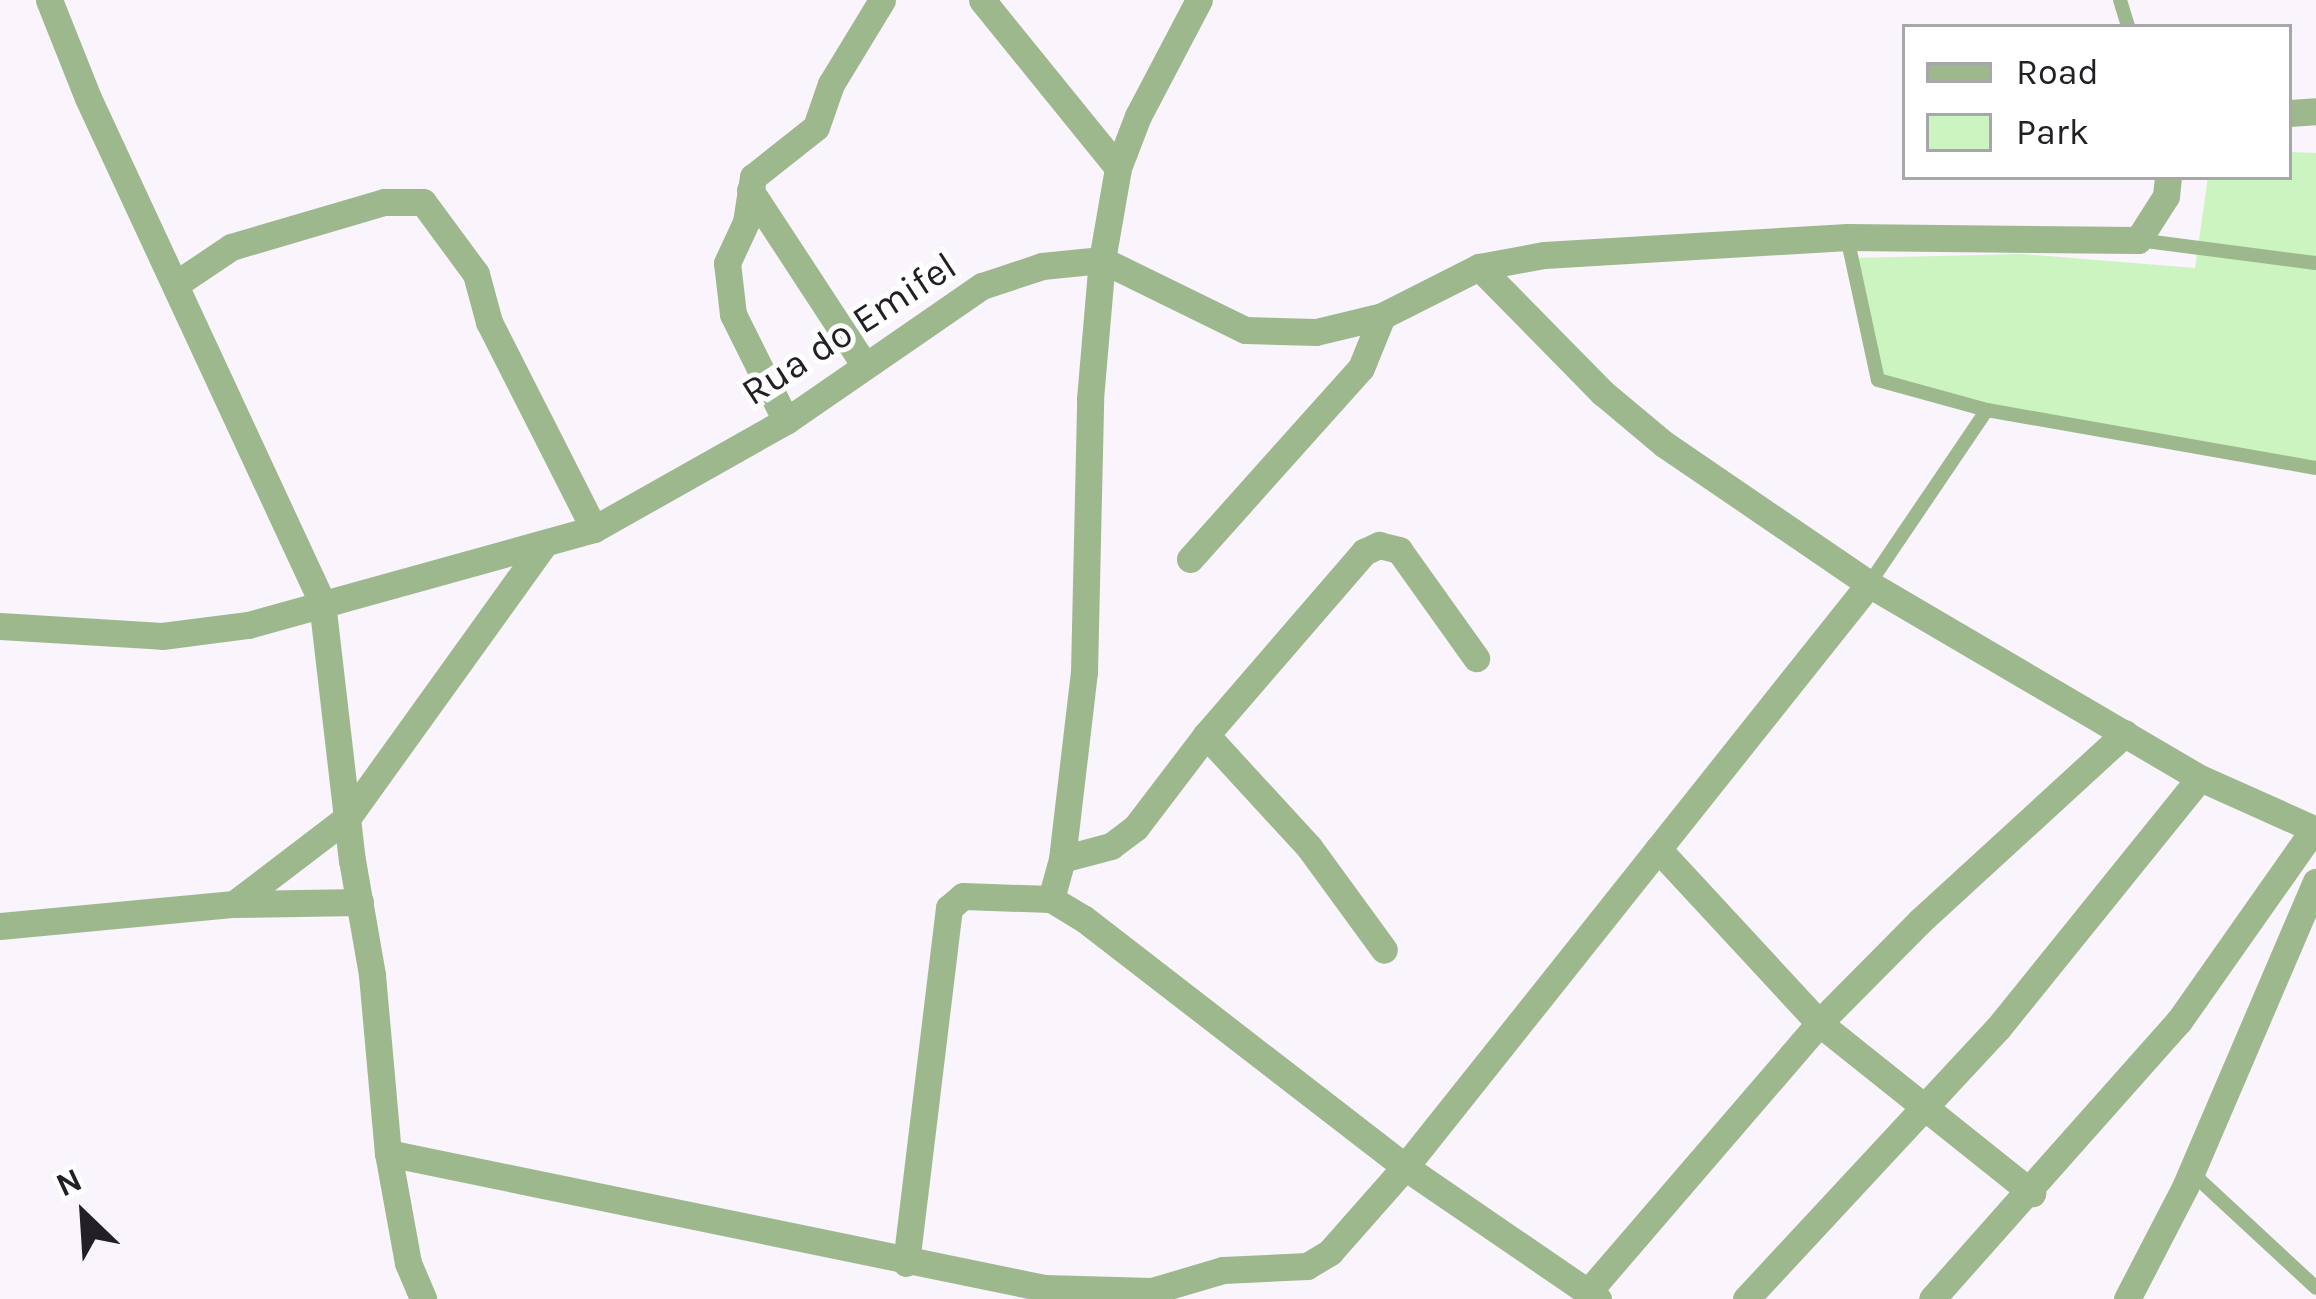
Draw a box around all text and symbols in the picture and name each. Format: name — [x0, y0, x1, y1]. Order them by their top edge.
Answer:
legend — [1902, 24, 2292, 180]
text: Road — [2016, 51, 2099, 93]
text: Park — [2016, 111, 2089, 153]
street label: Rua do Emifel — [733, 242, 965, 416]
north arrow — [24, 1155, 144, 1275]
text: N — [50, 1160, 88, 1205]

